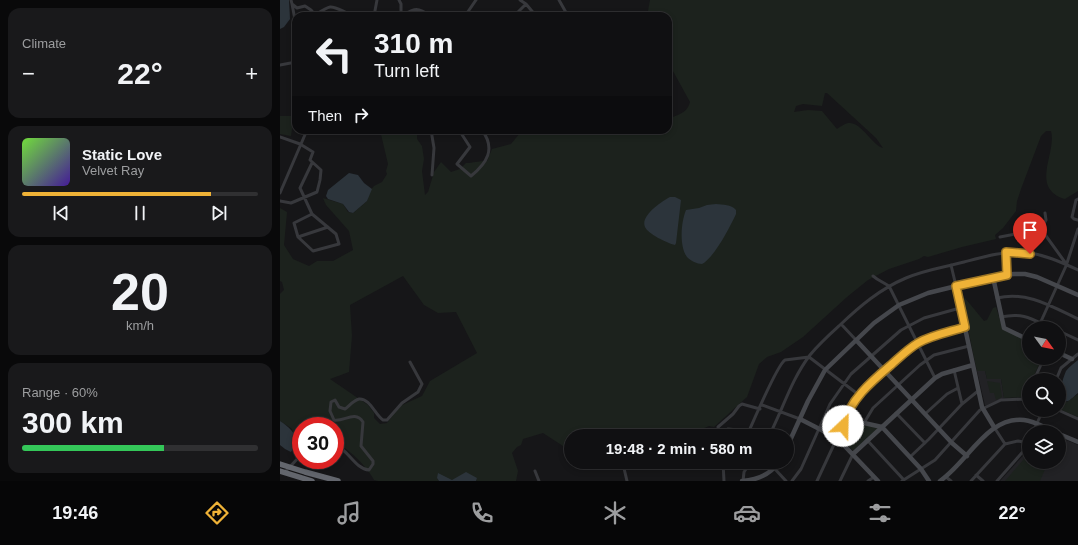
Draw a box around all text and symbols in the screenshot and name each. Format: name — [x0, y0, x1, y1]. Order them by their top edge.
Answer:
icon: left — [308, 28, 360, 80]
text: 310 m — [374, 28, 453, 59]
text: Climate — [22, 36, 66, 51]
text: 22° — [117, 57, 163, 90]
text: − — [22, 61, 35, 86]
text: + — [245, 61, 258, 86]
text: Turn left — [374, 61, 439, 81]
icon: right — [350, 104, 372, 126]
text: Then — [308, 107, 342, 124]
text: Static Love — [82, 146, 162, 163]
text: Velvet Ray — [82, 163, 144, 178]
icon: previous — [50, 202, 72, 224]
icon: pause — [129, 202, 151, 224]
icon: next — [208, 202, 230, 224]
pin — [1013, 213, 1047, 254]
icon: arrive — [1019, 219, 1041, 241]
text: 20 — [111, 263, 169, 321]
text: km/h — [126, 318, 154, 333]
north arrow — [1022, 321, 1066, 365]
map controls — [1022, 321, 1066, 469]
button: search — [1022, 373, 1066, 417]
text: Range · 60% — [22, 385, 98, 400]
position arrow — [822, 405, 864, 447]
text: 300 km — [22, 406, 124, 439]
speed limit sign: 30 — [292, 417, 344, 469]
button: layers — [1022, 425, 1066, 469]
text: 19:48 · 2 min · 580 m — [606, 440, 752, 457]
icon: directions — [203, 499, 231, 527]
icon: music — [335, 499, 363, 527]
icon: phone — [468, 499, 496, 527]
icon: climate — [601, 499, 629, 527]
icon: car — [733, 499, 761, 527]
icon: filters — [866, 499, 894, 527]
text: 19:46 — [52, 503, 98, 523]
text: 22° — [998, 503, 1026, 523]

